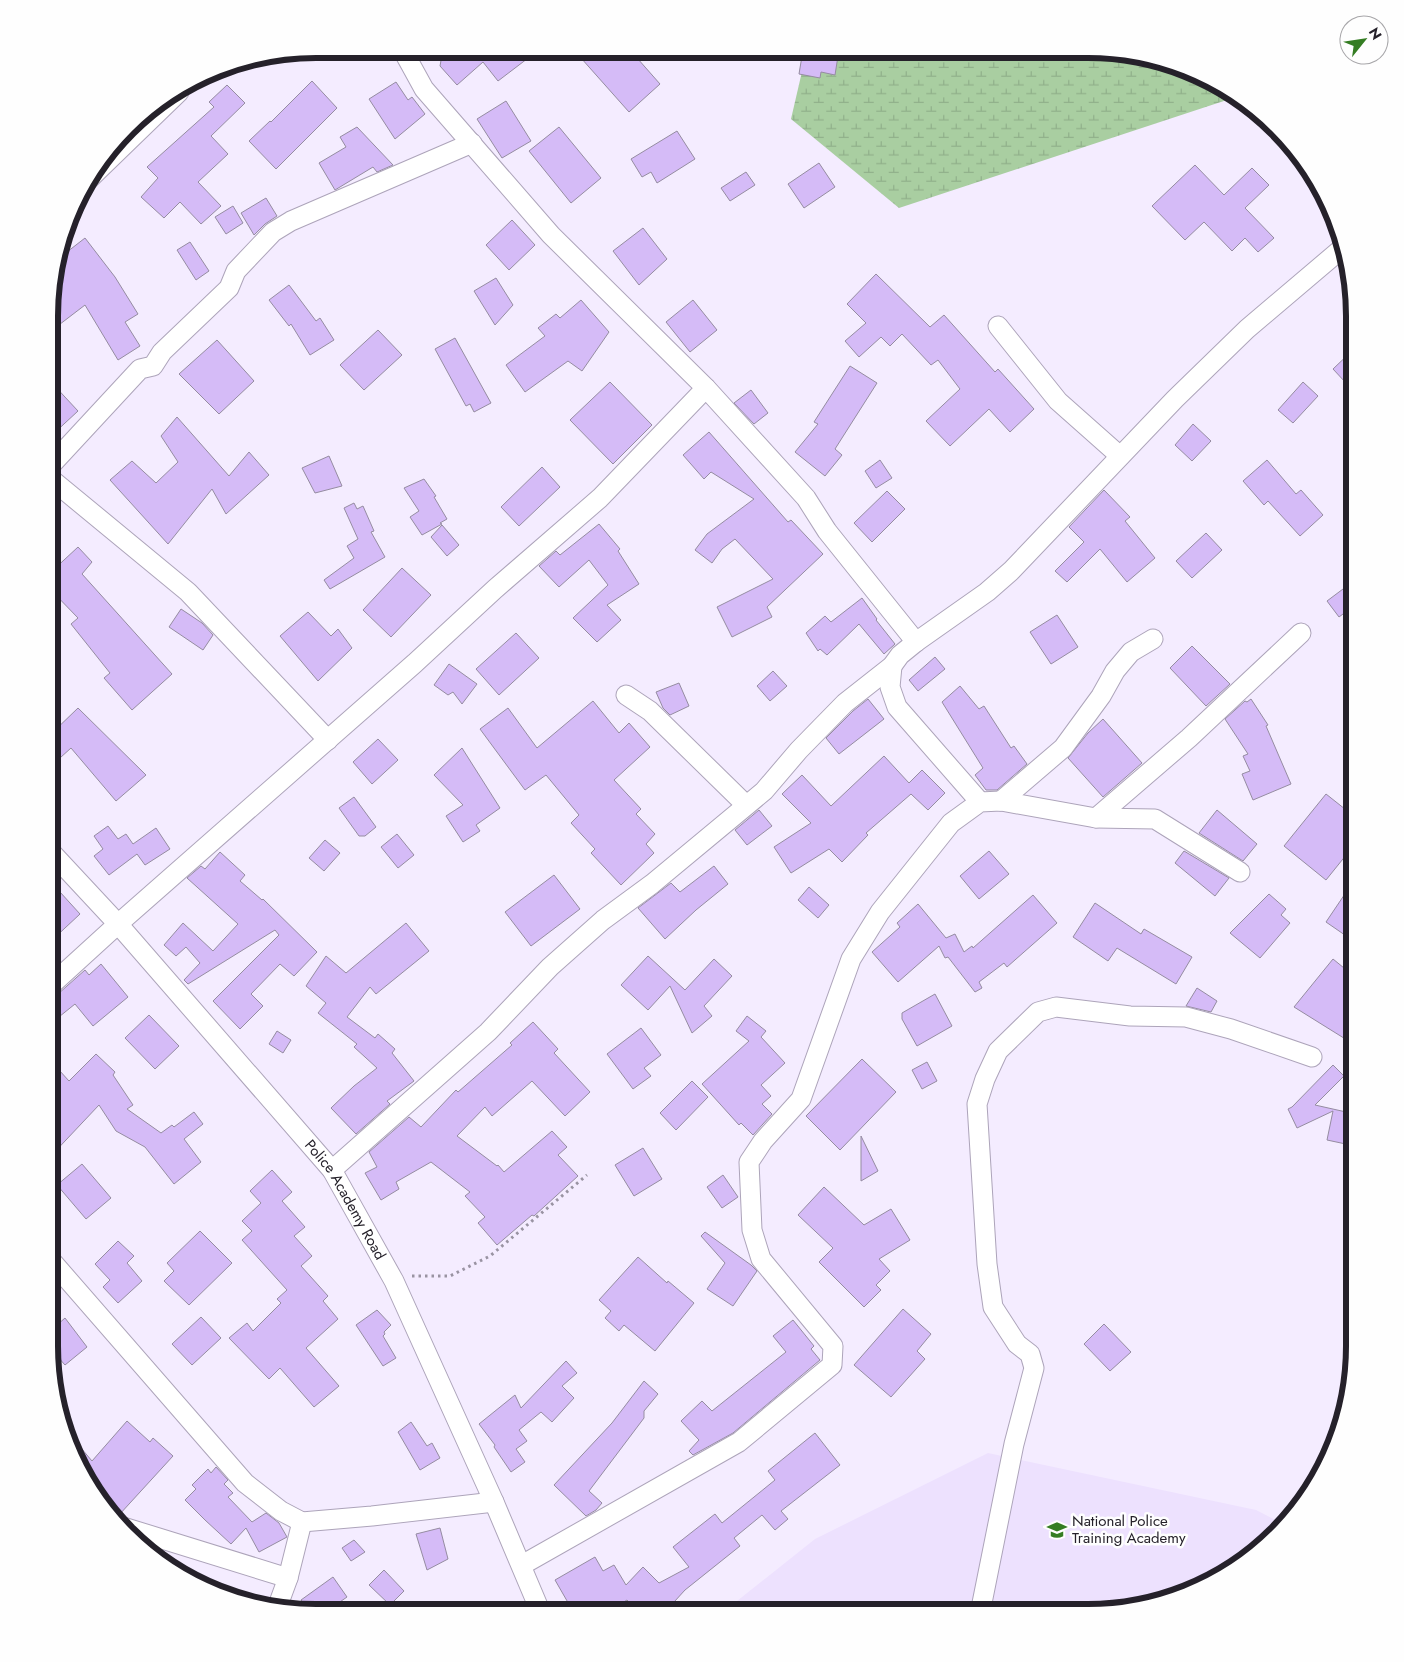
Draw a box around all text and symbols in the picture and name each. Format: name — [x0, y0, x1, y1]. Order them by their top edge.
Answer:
north arrow — [1339, 15, 1389, 65]
text: N — [1364, 24, 1387, 43]
street label: Police Academy Road — [299, 1135, 391, 1264]
place label: National Police Training Academy — [1072, 1510, 1186, 1549]
school or university icon: National Police Training Academy — [1046, 1519, 1068, 1541]

